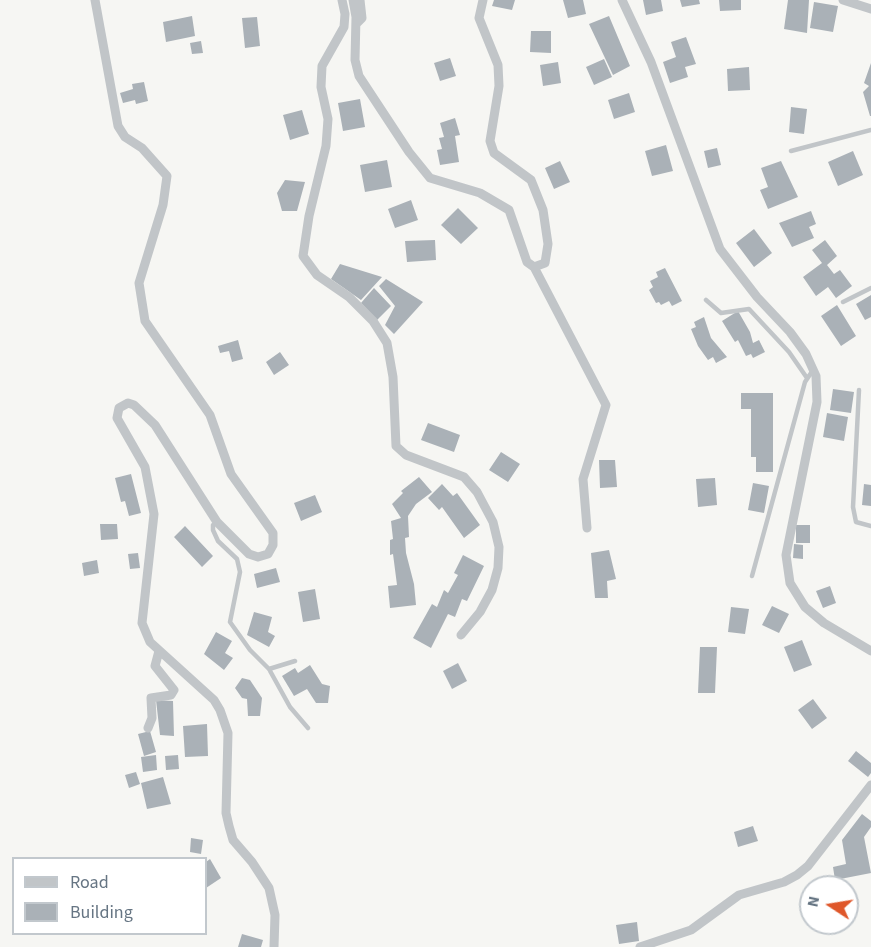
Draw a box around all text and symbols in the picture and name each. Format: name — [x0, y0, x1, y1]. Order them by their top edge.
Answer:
legend — [12, 857, 207, 935]
text: Road — [70, 870, 109, 895]
north arrow — [799, 875, 859, 935]
text: N — [801, 894, 825, 909]
text: Building — [70, 900, 133, 925]

